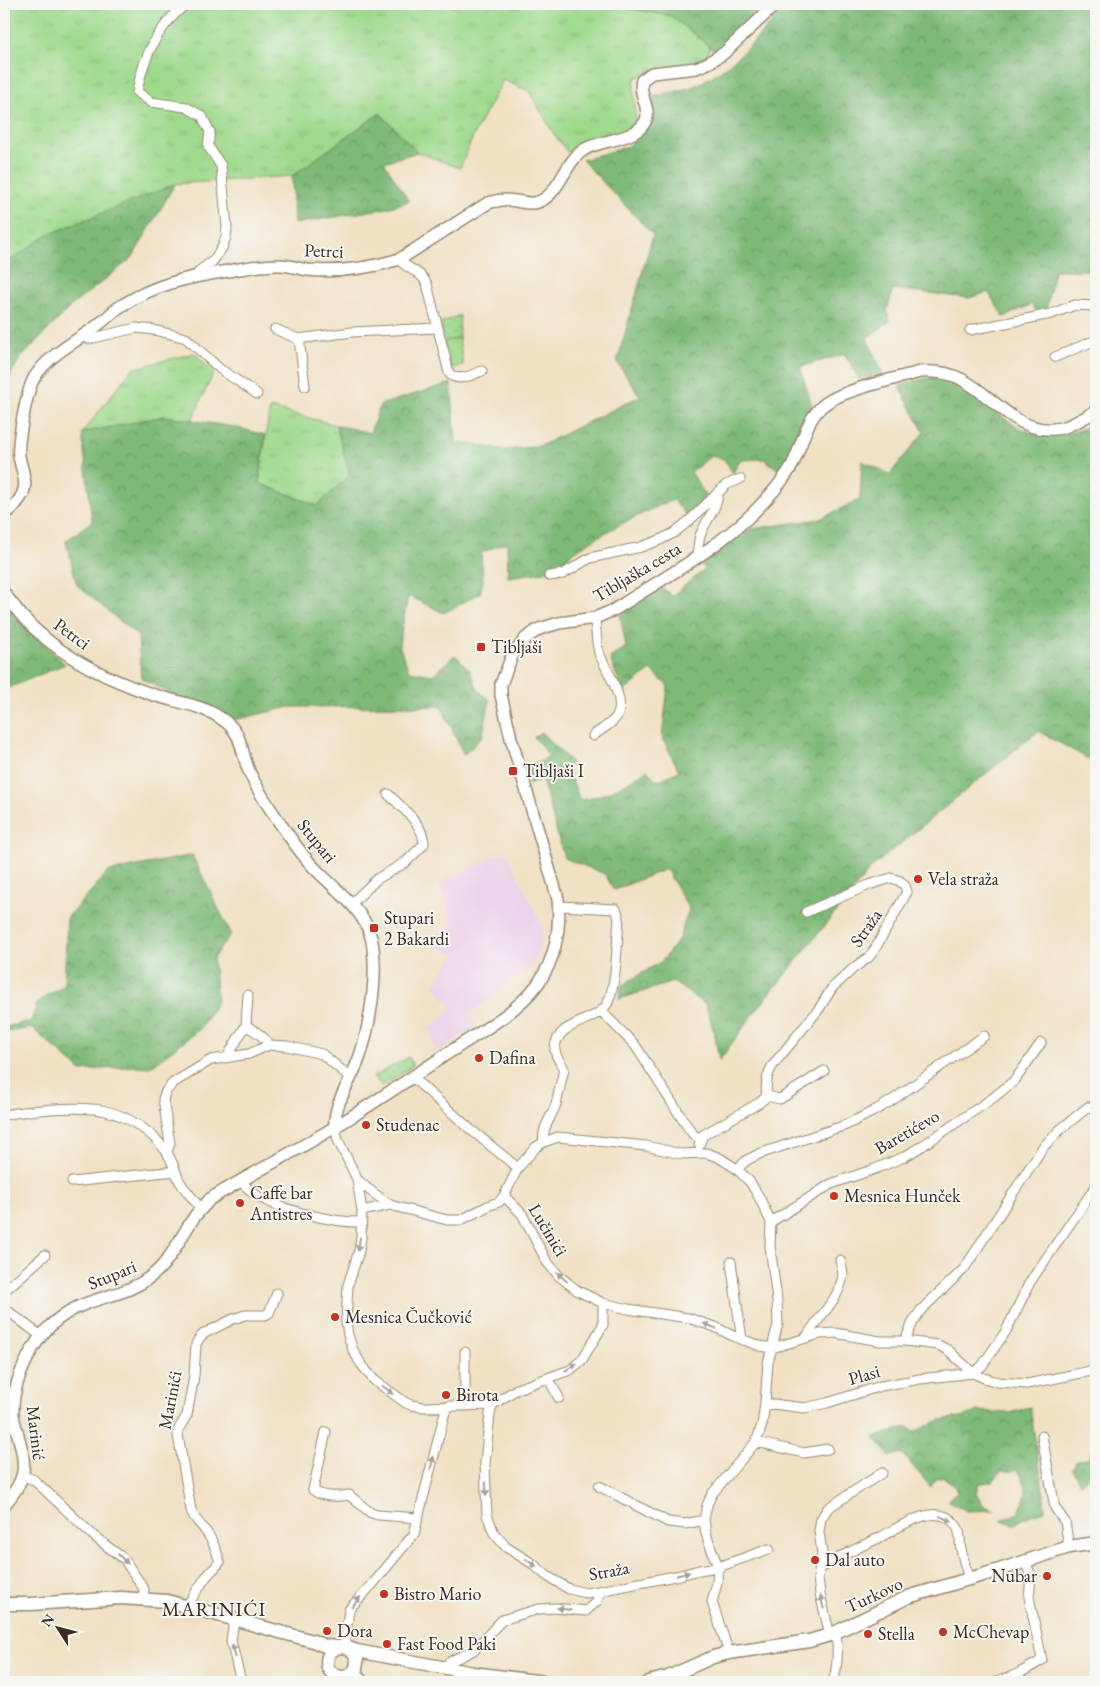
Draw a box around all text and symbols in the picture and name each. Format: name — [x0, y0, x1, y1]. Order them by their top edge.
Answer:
street label: Petrci — [304, 238, 345, 263]
street label: Tibljaška cesta — [589, 536, 686, 607]
street label: Petrci — [50, 613, 95, 655]
place label: Tibljaši — [491, 635, 543, 658]
marker: Tibljaši — [475, 641, 487, 653]
place label: Tibljaši I — [523, 759, 584, 782]
marker: Tibljaši I — [507, 765, 519, 777]
street label: Stupari — [293, 814, 342, 868]
place label: Vela straža — [928, 867, 1000, 890]
marker: Vela straža — [912, 873, 924, 885]
street label: Straža — [844, 904, 887, 951]
place label: Stupari 2 Bakardi — [384, 906, 450, 950]
marker: Stupari 2 Bakardi — [368, 922, 380, 934]
place label: Dafina — [489, 1046, 537, 1069]
marker: Dafina — [473, 1052, 485, 1064]
street label: Baretićevo — [870, 1104, 943, 1159]
place label: Studenac — [376, 1113, 440, 1136]
marker: Studenac — [360, 1119, 372, 1131]
place label: Caffe bar Antistres — [249, 1181, 313, 1225]
place label: Mesnica Hunček — [844, 1184, 961, 1207]
marker: Mesnica Hunček — [828, 1190, 840, 1202]
marker: Caffe bar Antistres — [234, 1197, 246, 1209]
street label: Lučinići — [524, 1199, 573, 1261]
one-way arrow — [355, 1237, 363, 1253]
street label: Stupari — [84, 1254, 140, 1295]
one-way arrow — [555, 1272, 568, 1283]
place label: Mesnica Čučković — [345, 1305, 472, 1328]
marker: Mesnica Čučković — [329, 1311, 341, 1323]
one-way arrow — [703, 1322, 718, 1329]
street label: Plasi — [845, 1359, 883, 1390]
one-way arrow — [565, 1363, 578, 1372]
street label: Marinići — [153, 1368, 187, 1431]
place label: Birota — [456, 1383, 500, 1406]
one-way arrow — [381, 1385, 395, 1395]
marker: Birota — [440, 1389, 452, 1401]
street label: Marinić — [22, 1404, 51, 1461]
one-way arrow — [428, 1456, 436, 1471]
one-way arrow — [482, 1481, 490, 1497]
one-way arrow — [939, 1515, 953, 1523]
place label: Dal auto — [825, 1548, 885, 1571]
one-way arrow — [117, 1553, 129, 1565]
marker: Dal auto — [809, 1554, 821, 1566]
street label: Straža — [587, 1555, 632, 1585]
one-way arrow — [524, 1558, 538, 1568]
place label: Nubar — [991, 1564, 1037, 1587]
one-way arrow — [675, 1570, 690, 1578]
marker: Nubar — [1041, 1570, 1053, 1582]
street label: Turkovo — [841, 1571, 906, 1618]
place label: Bistro Mario — [394, 1582, 481, 1605]
marker: Bistro Mario — [378, 1588, 390, 1600]
one-way arrow — [818, 1594, 826, 1609]
district label: MARINIĆI — [162, 1596, 266, 1622]
one-way arrow — [350, 1596, 362, 1608]
north arrow — [32, 1604, 82, 1654]
one-way arrow — [555, 1605, 571, 1613]
text: N — [37, 1610, 58, 1630]
place label: Dora — [337, 1619, 373, 1642]
place label: McChevap — [953, 1620, 1029, 1643]
place label: Stella — [878, 1622, 916, 1645]
marker: Dora — [321, 1625, 333, 1637]
marker: McChevap — [937, 1626, 949, 1638]
marker: Stella — [862, 1628, 874, 1640]
place label: Fast Food Paki — [397, 1632, 497, 1655]
marker: Fast Food Paki — [381, 1638, 393, 1650]
one-way arrow — [230, 1644, 238, 1659]

